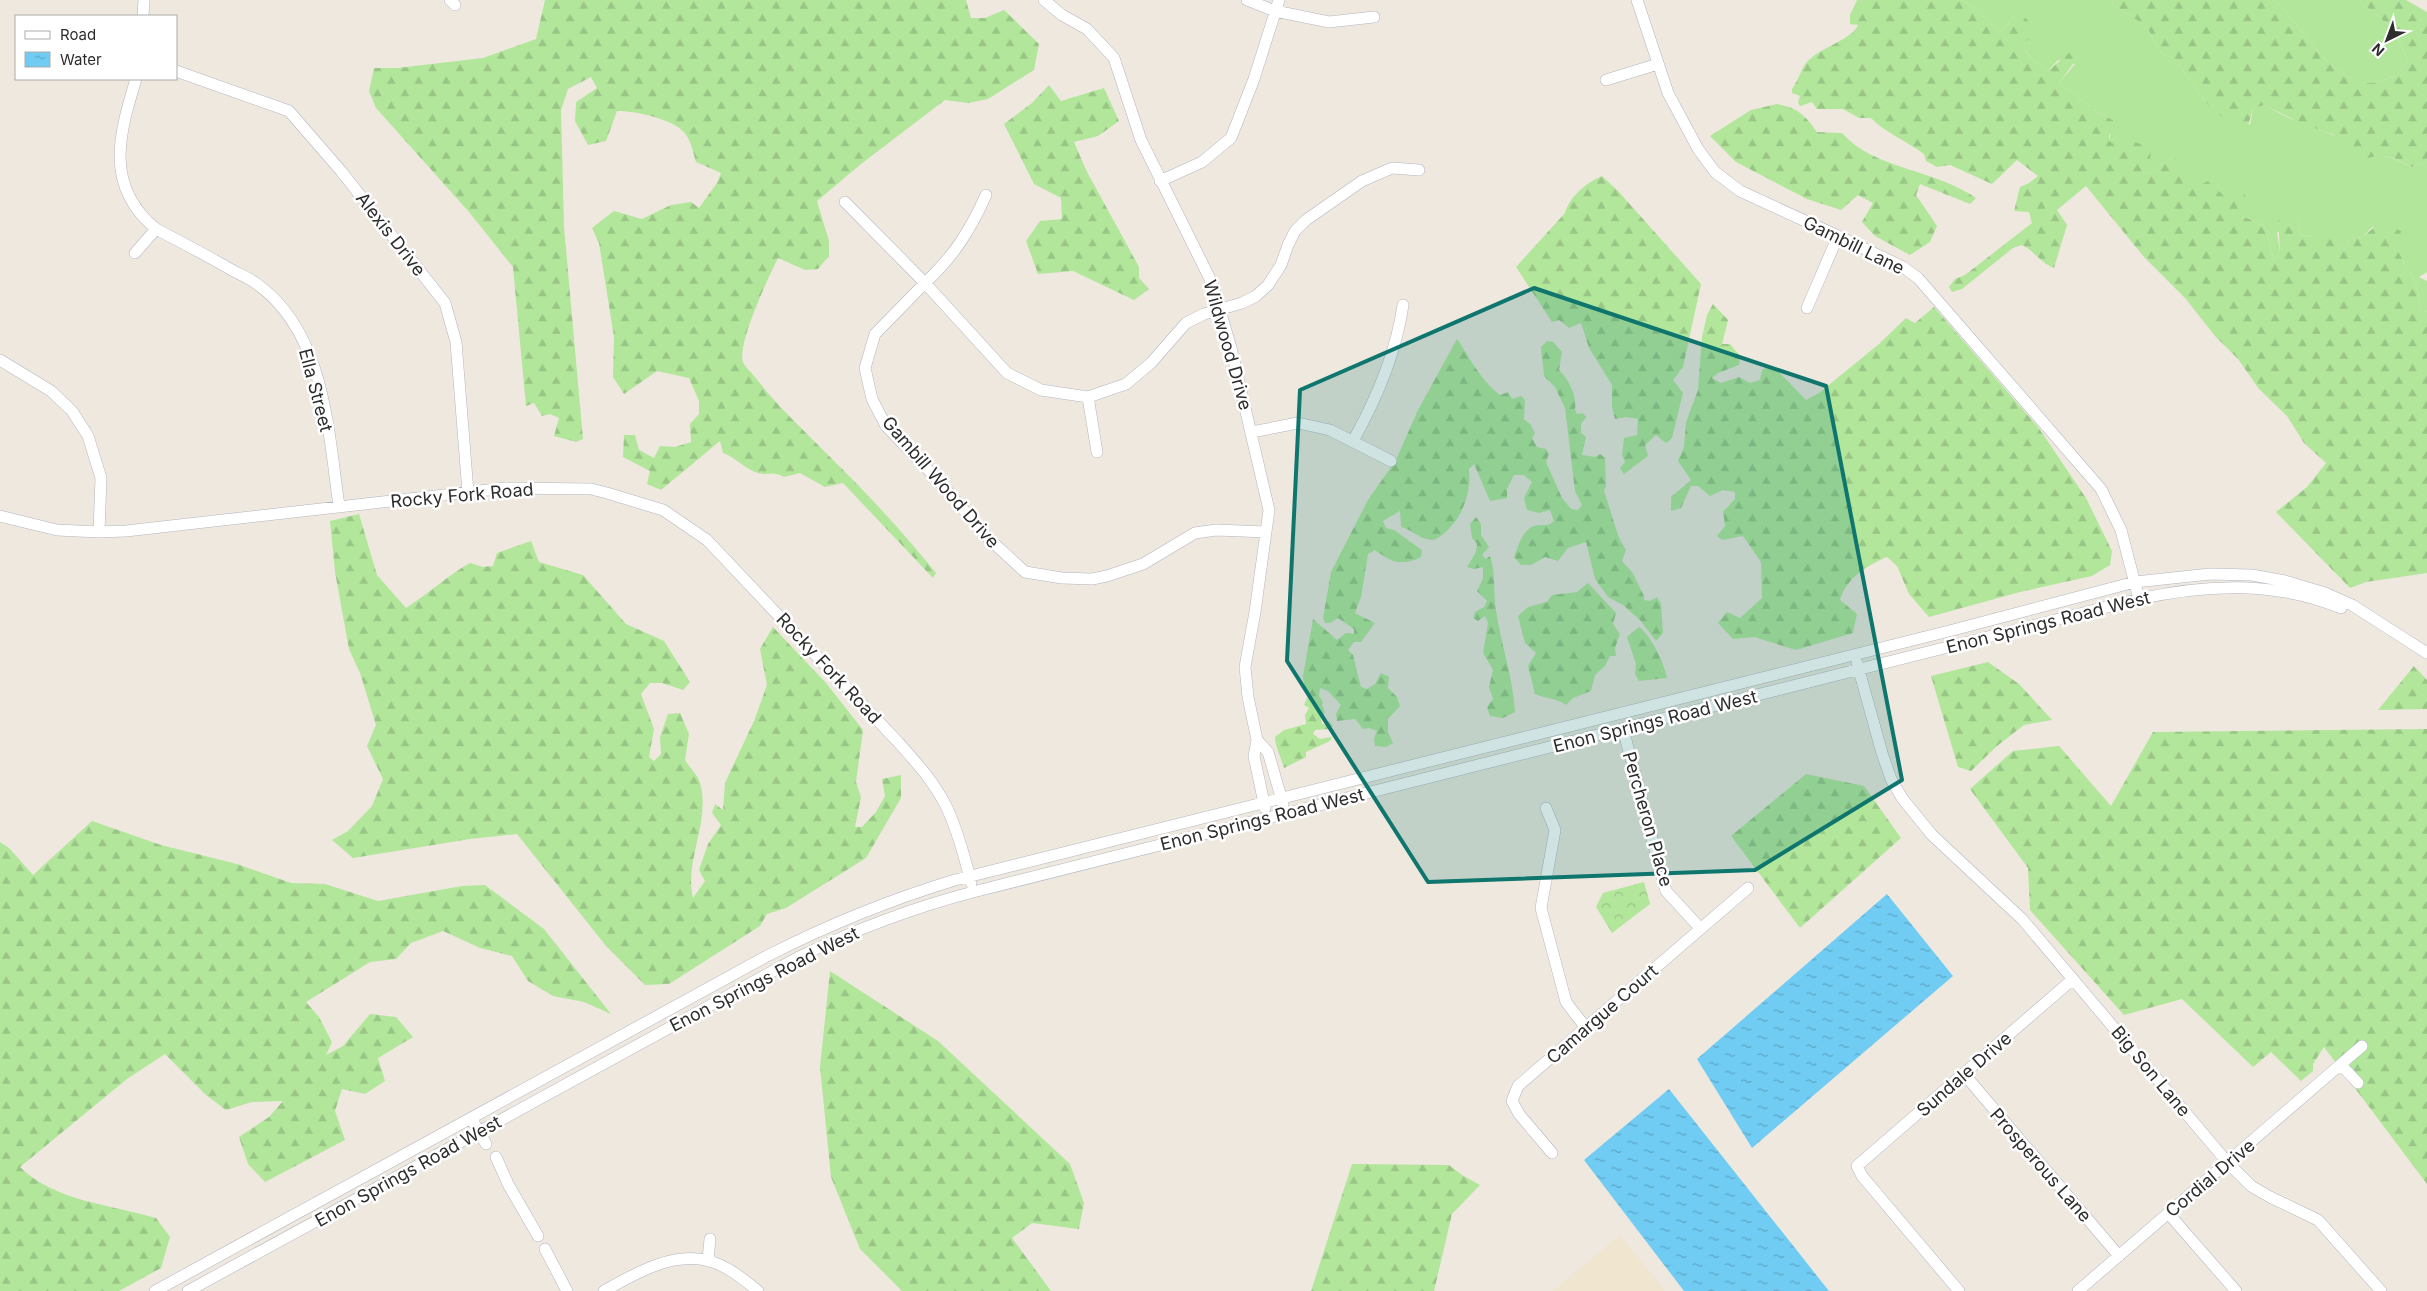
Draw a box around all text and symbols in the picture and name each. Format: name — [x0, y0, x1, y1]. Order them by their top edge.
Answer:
legend — [15, 15, 178, 80]
north arrow — [2362, 15, 2412, 65]
text: Road — [60, 25, 96, 44]
text: N — [2368, 40, 2388, 60]
text: Water — [60, 50, 102, 69]
street label: Alexis Drive — [352, 188, 430, 280]
street label: Gambill Lane — [1800, 211, 1908, 279]
street label: Wildwood Drive — [1199, 278, 1257, 412]
street label: Ella Street — [295, 346, 337, 434]
street label: Gambill Wood Drive — [878, 412, 1004, 552]
street label: Rocky Fork Road — [390, 478, 534, 512]
street label: Enon Springs Road West — [1944, 586, 2152, 658]
street label: Rocky Fork Road — [772, 608, 886, 728]
street label: Enon Springs Road West — [1551, 685, 1759, 757]
street label: Percheron Place — [1619, 749, 1677, 889]
street label: Enon Springs Road West — [1158, 783, 1366, 855]
street label: Enon Springs Road West — [666, 922, 862, 1036]
street label: Camargue Court — [1542, 960, 1662, 1068]
street label: Big Son Lane — [2107, 1021, 2195, 1121]
street label: Sundale Drive — [1912, 1027, 2016, 1121]
street label: Prosperous Lane — [1986, 1104, 2096, 1226]
street label: Enon Springs Road West — [311, 1111, 505, 1231]
street label: Cordial Drive — [2161, 1135, 2259, 1221]

